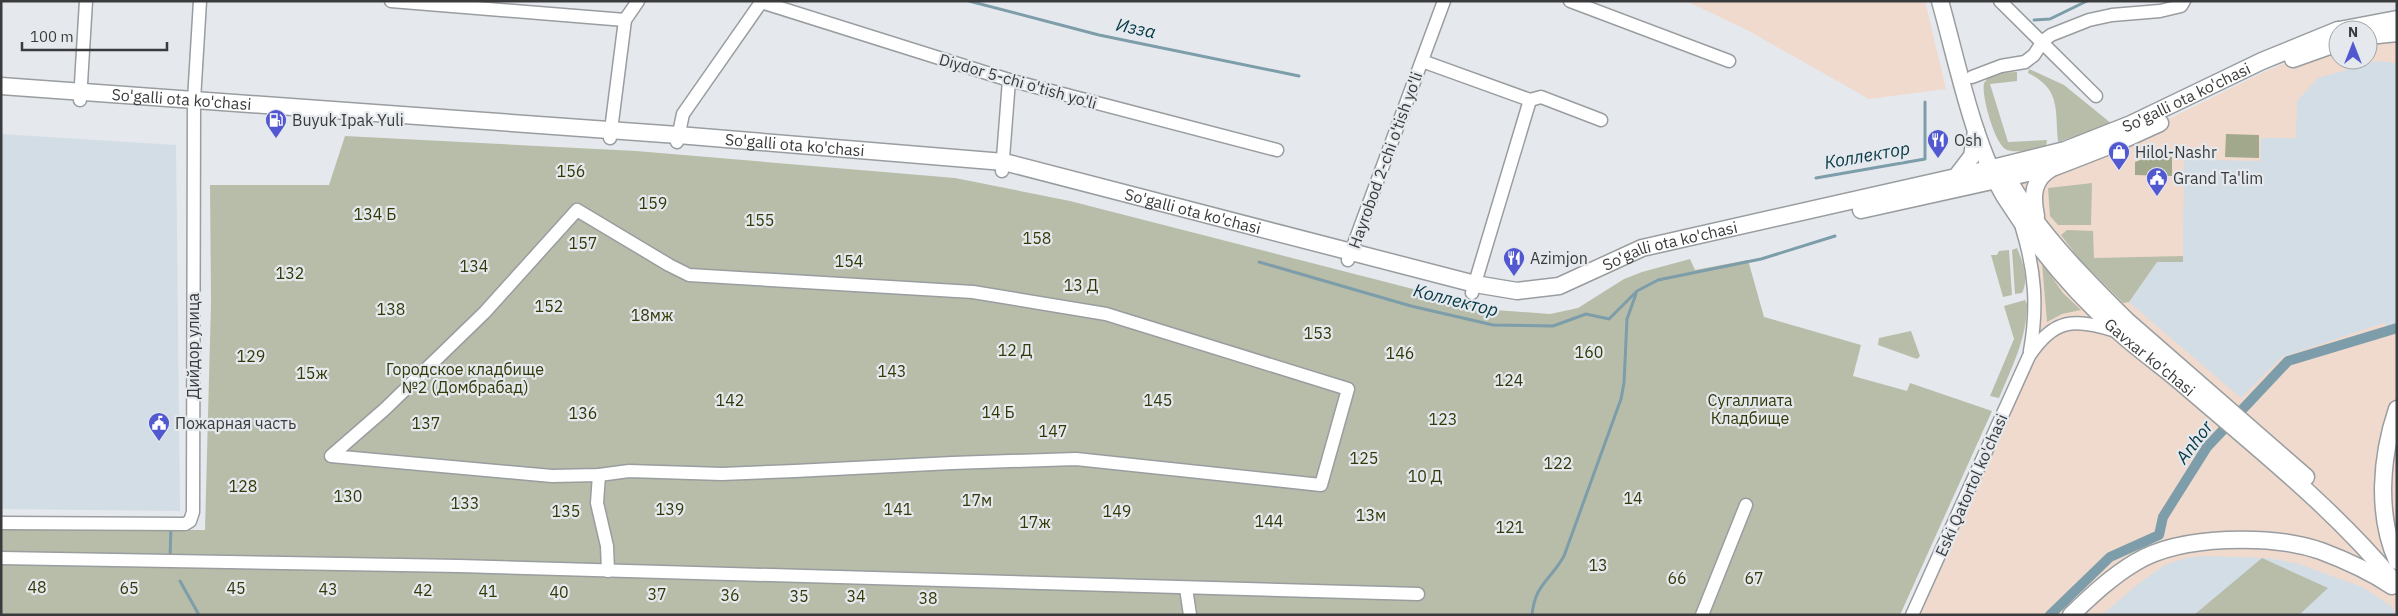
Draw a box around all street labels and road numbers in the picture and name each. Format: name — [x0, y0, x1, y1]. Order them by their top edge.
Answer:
street label: Diydor 5-chi o'tish yo'li — [937, 49, 1099, 113]
street label: So'galli ota ko'chasi — [2119, 58, 2254, 137]
street label: Hayrobod 2-chi o'tish yo'li — [1344, 69, 1426, 251]
street label: So'galli ota ko'chasi — [111, 84, 252, 114]
street label: So'galli ota ko'chasi — [724, 129, 865, 160]
street label: So'galli ota ko'chasi — [1123, 184, 1263, 238]
street label: So'galli ota ko'chasi — [1599, 217, 1739, 275]
street label: Дийдор улица — [183, 292, 203, 399]
street label: Gavxar ko'chasi — [2100, 314, 2199, 400]
street label: Eski Qatortol ko'chasi — [1931, 411, 2011, 559]

